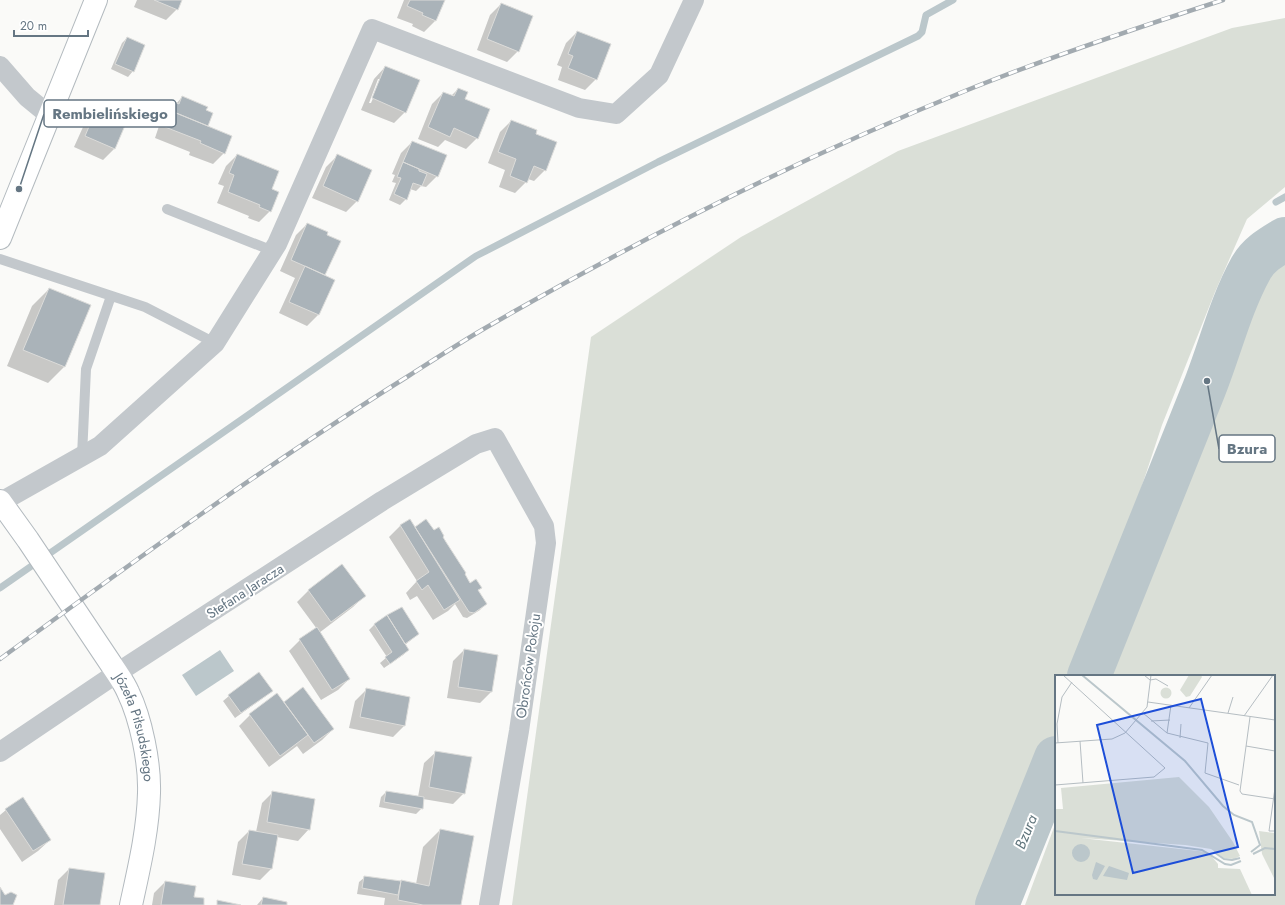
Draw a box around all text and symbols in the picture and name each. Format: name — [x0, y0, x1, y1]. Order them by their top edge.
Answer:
scale bar — [14, 12, 88, 38]
text: 20 m — [20, 17, 47, 35]
callout: Rembielińskiego — [44, 100, 176, 127]
text: Rembielińskiego — [52, 103, 168, 125]
callout: Bzura — [1219, 435, 1275, 462]
text: Bzura — [1227, 438, 1267, 460]
street label: Stefana Jaracza — [202, 558, 288, 624]
street label: Obrońców Pokoju — [511, 612, 545, 720]
street label: Józefa Piłsudskiego — [108, 667, 159, 783]
inset map — [1055, 675, 1275, 895]
water label: Bzura — [1009, 811, 1043, 853]

